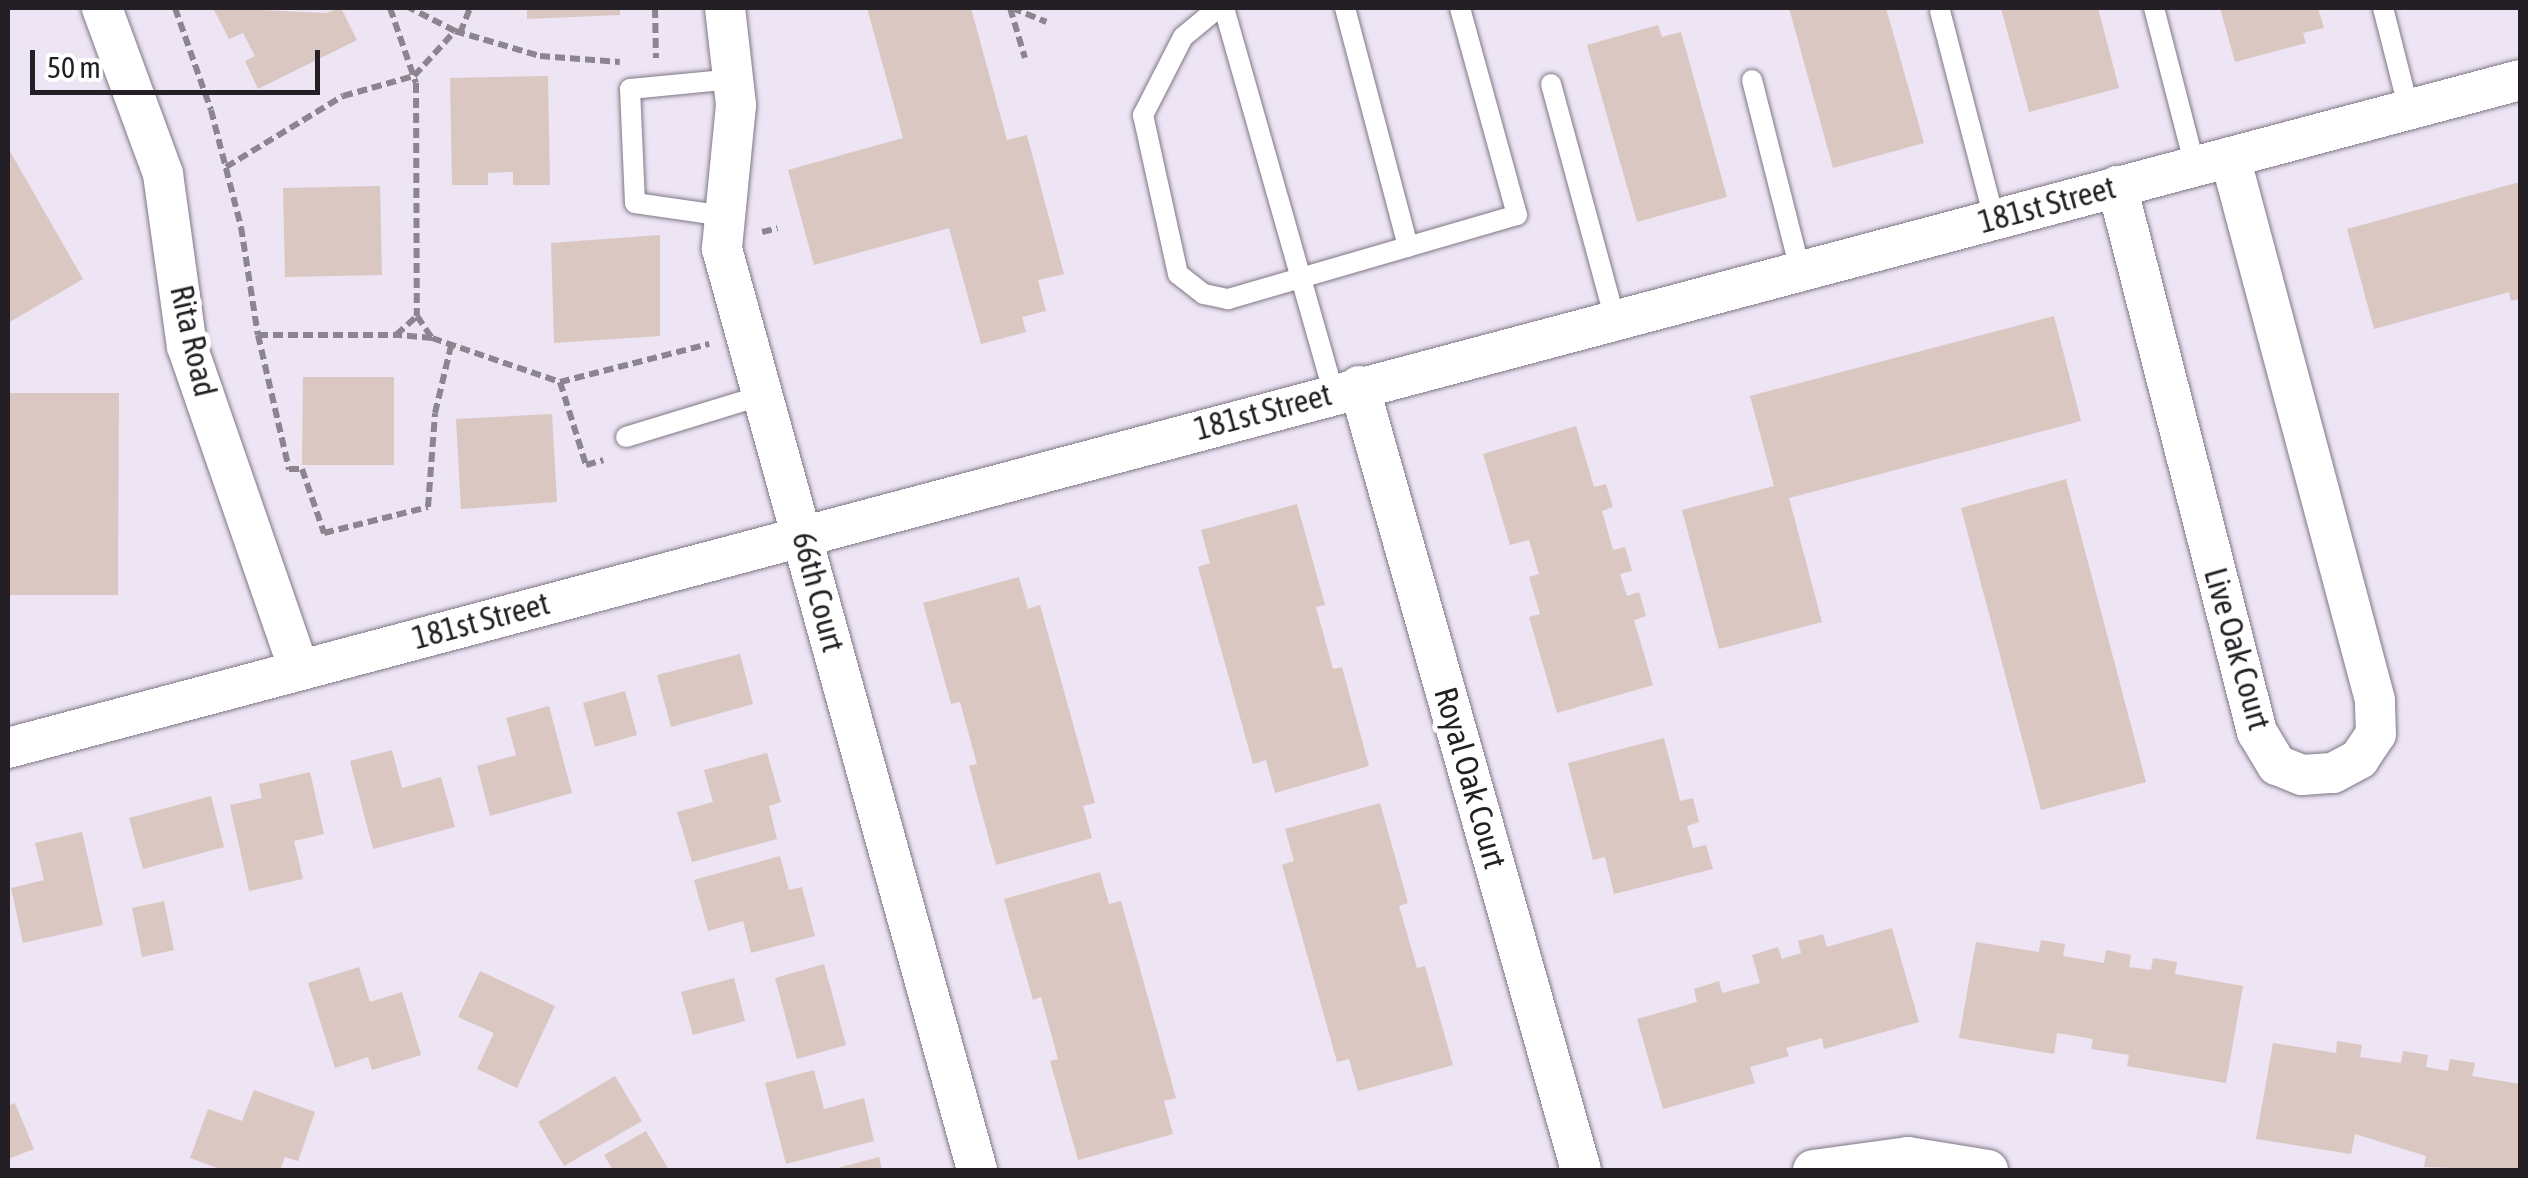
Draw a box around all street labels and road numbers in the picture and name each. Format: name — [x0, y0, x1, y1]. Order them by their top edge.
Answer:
street label: 181st Street — [1974, 168, 2120, 242]
street label: Rita Road — [162, 282, 224, 400]
street label: 181st Street — [1190, 375, 1336, 449]
street label: 66th Court — [784, 528, 852, 656]
street label: Live Oak Court — [2196, 564, 2278, 734]
street label: 181st Street — [408, 584, 554, 658]
street label: Royal Oak Court — [1426, 683, 1514, 873]

